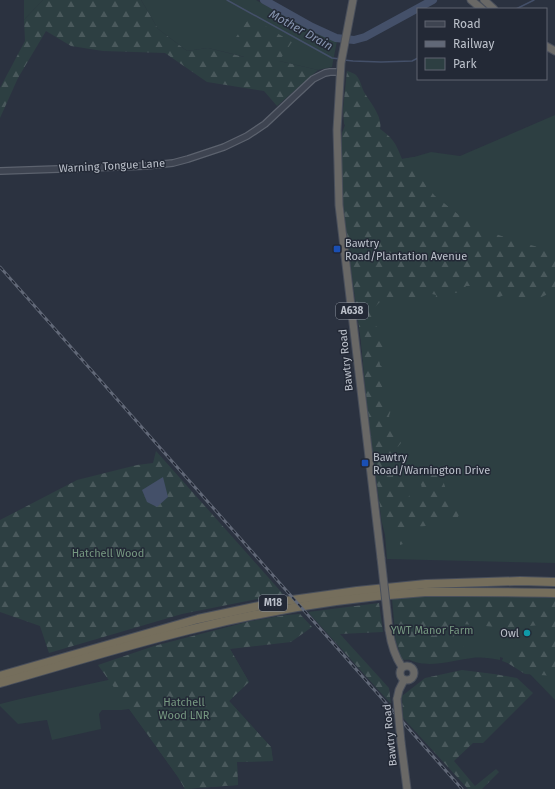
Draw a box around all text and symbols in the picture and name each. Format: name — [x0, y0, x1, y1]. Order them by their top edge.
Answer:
water label: Mother Drain — [267, 7, 335, 53]
legend — [417, 8, 547, 80]
text: Road — [453, 17, 481, 31]
text: Railway — [453, 37, 494, 51]
text: Park — [453, 57, 477, 71]
street label: Warning Tongue Lane — [59, 157, 165, 175]
place label: Bawtry Road/Plantation Avenue — [345, 237, 467, 263]
marker: Bawtry Road/Plantation Avenue — [332, 244, 342, 254]
road number: A638 — [336, 303, 368, 319]
street label: Bawtry Road — [336, 328, 356, 392]
place label: Bawtry Road/Warnington Drive — [373, 451, 490, 477]
marker: Bawtry Road/Warnington Drive — [360, 458, 370, 468]
park label: Hatchell Wood — [72, 547, 144, 560]
road number: M18 — [259, 595, 287, 611]
park label: YWT Manor Farm — [391, 624, 473, 637]
place label: Owl — [500, 627, 519, 640]
marker: Owl — [522, 628, 532, 638]
park label: Hatchell Wood LNR — [159, 696, 210, 722]
street label: Bawtry Road — [380, 703, 400, 767]

